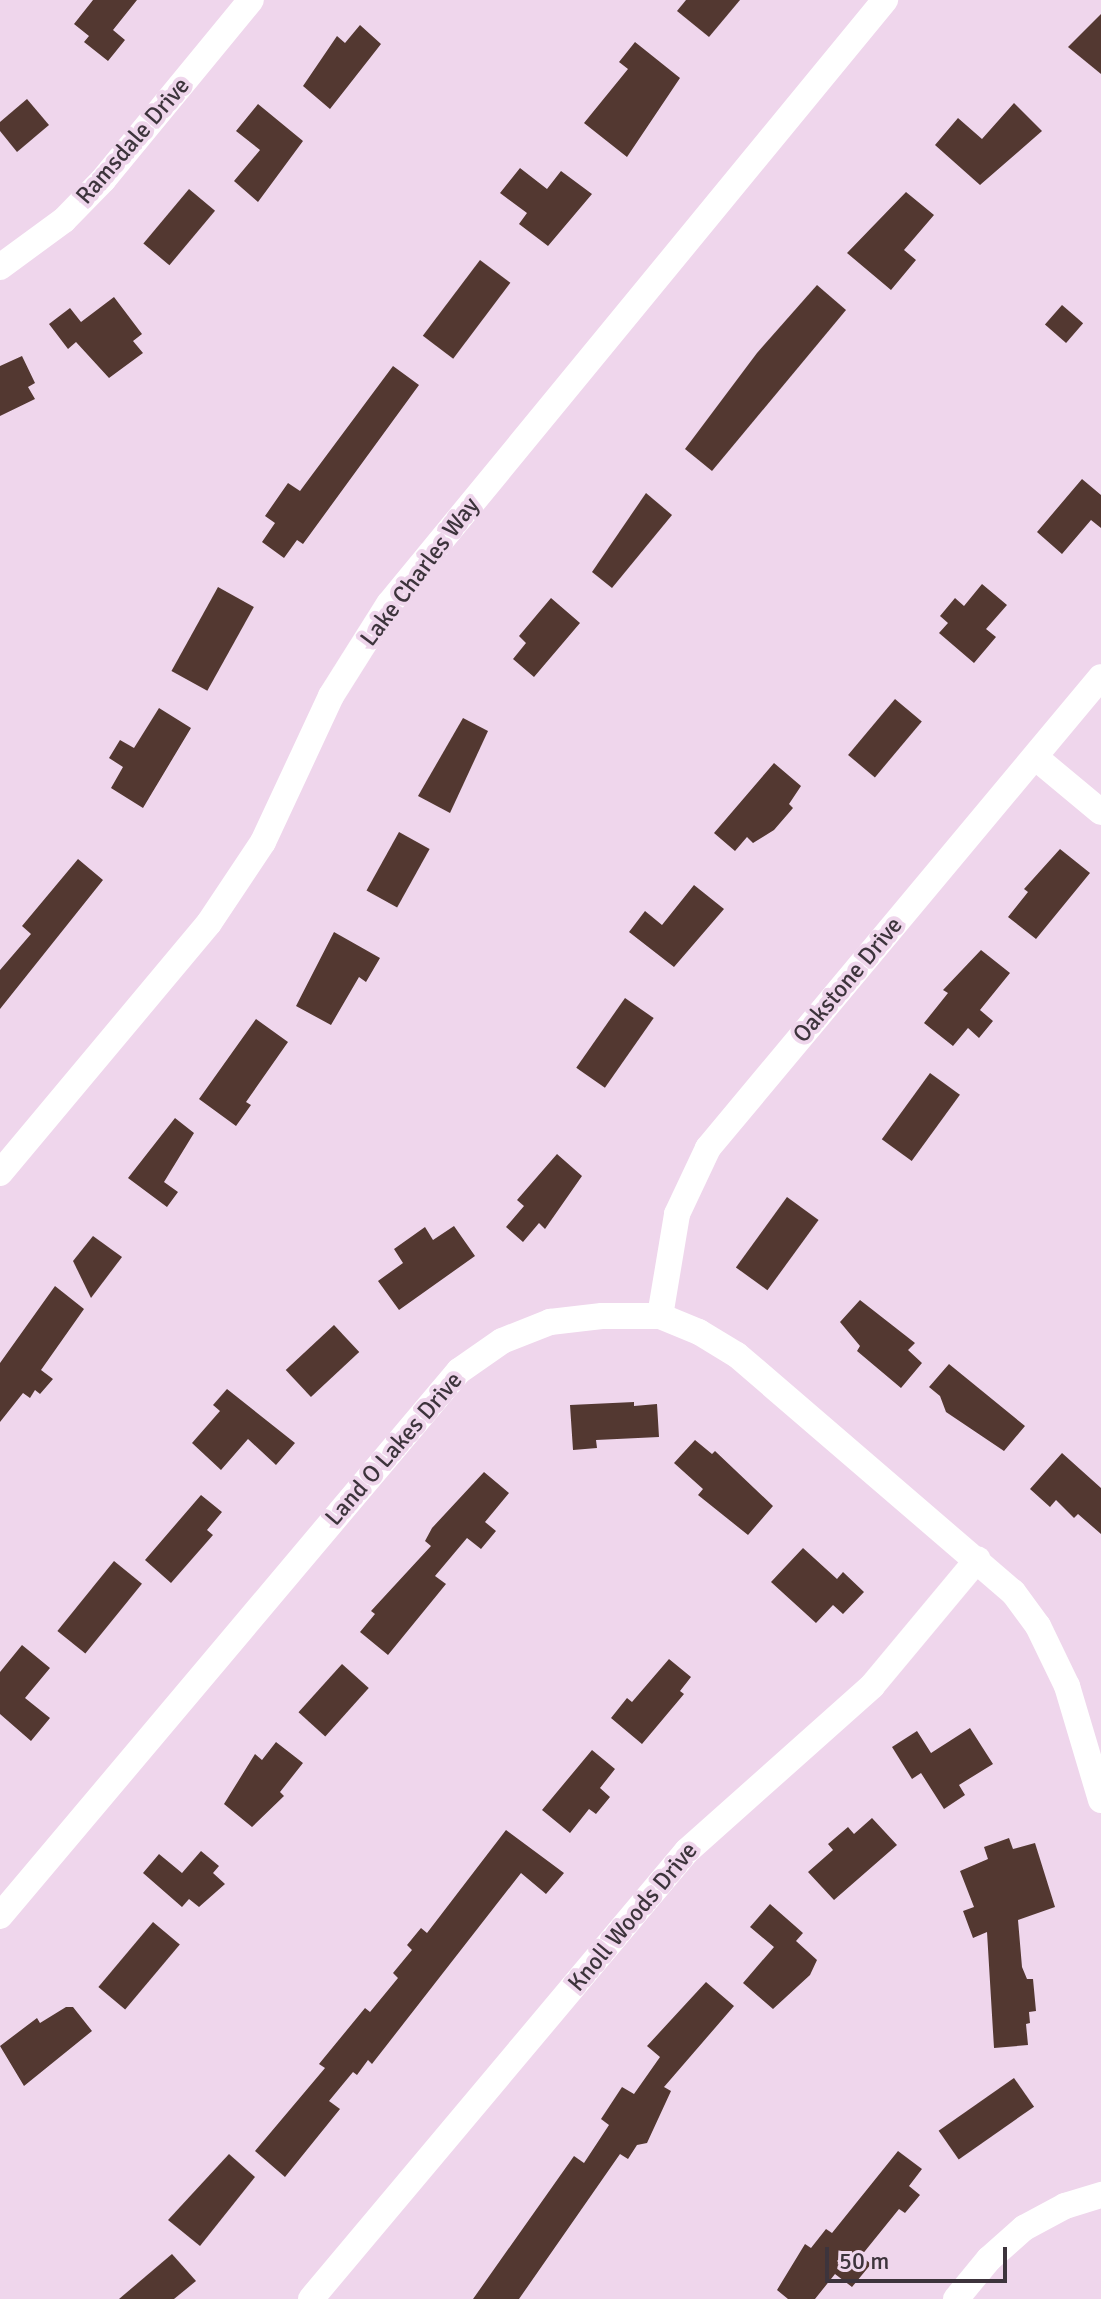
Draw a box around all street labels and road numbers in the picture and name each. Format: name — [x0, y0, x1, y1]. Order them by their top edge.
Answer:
street label: Ramsdale Drive — [70, 72, 196, 210]
street label: Lake Charles Way — [355, 492, 485, 652]
street label: Oakstone Drive — [787, 911, 909, 1049]
street label: Land O Lakes Drive — [319, 1366, 469, 1532]
street label: Knoll Woods Drive — [562, 1837, 704, 1997]

